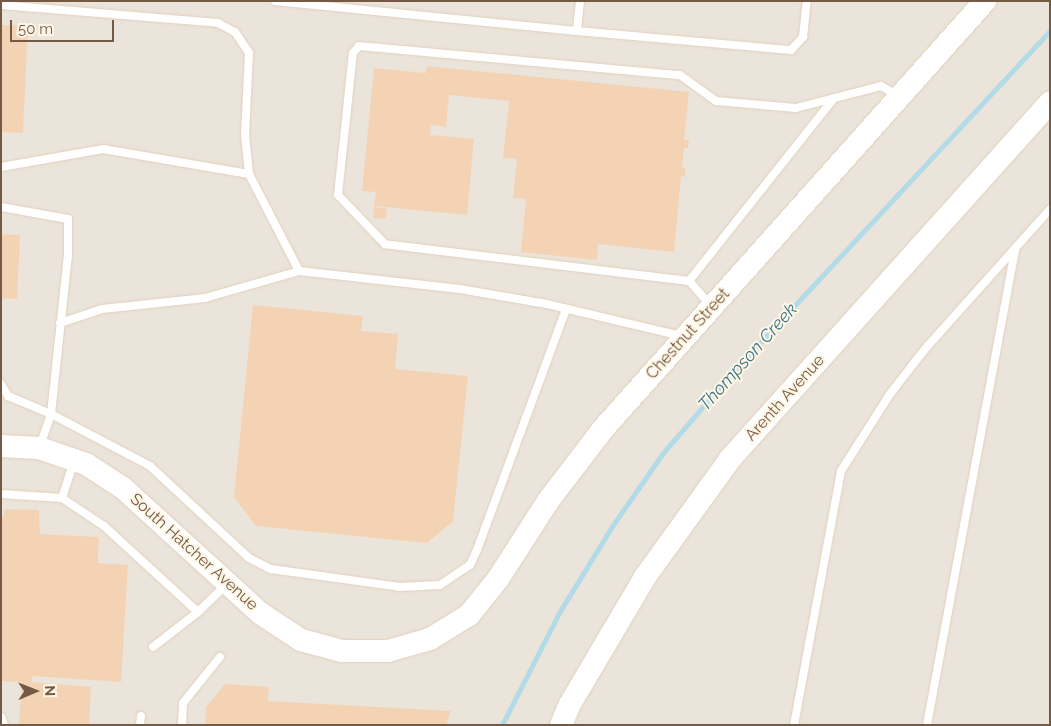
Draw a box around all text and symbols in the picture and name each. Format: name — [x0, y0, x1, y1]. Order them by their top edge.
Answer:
scale bar — [12, 10, 116, 42]
text: 50 m — [18, 20, 53, 38]
street label: Chestnut Street — [642, 285, 734, 383]
water label: Thompson Creek — [694, 299, 802, 415]
street label: Arenth Avenue — [741, 351, 829, 445]
street label: South Hatcher Avenue — [126, 489, 262, 615]
north arrow — [10, 666, 60, 716]
text: N — [42, 685, 58, 696]

